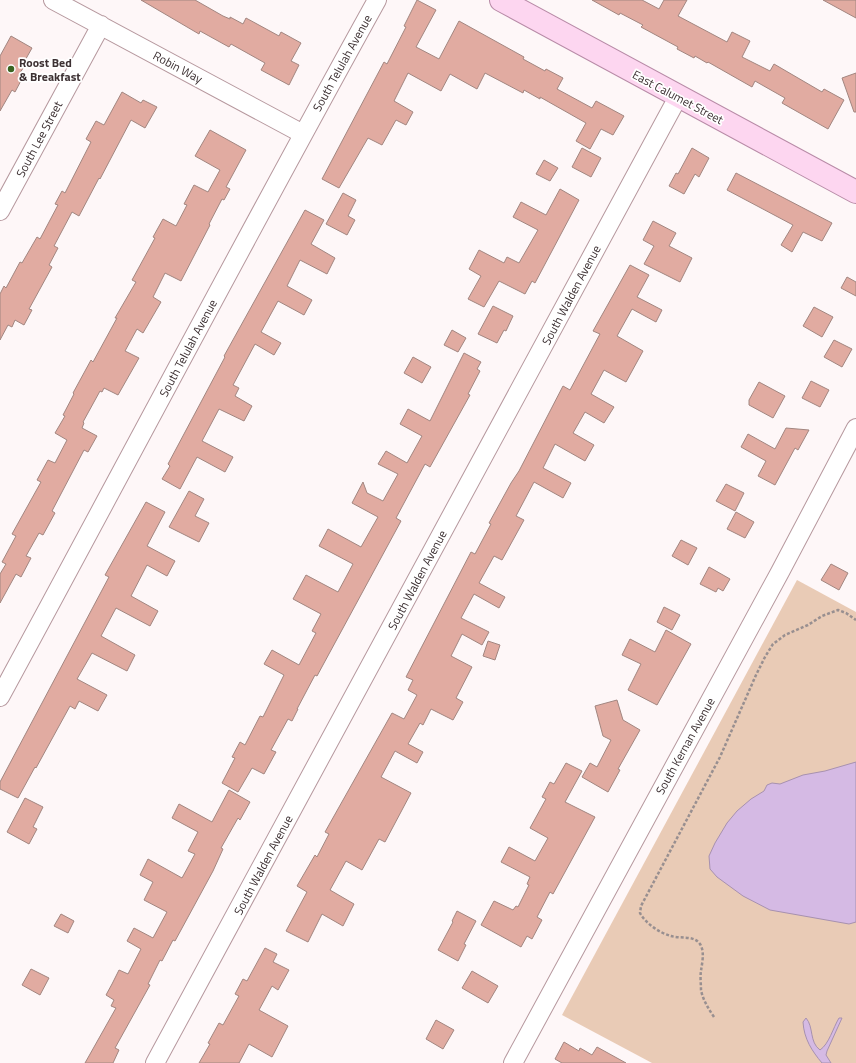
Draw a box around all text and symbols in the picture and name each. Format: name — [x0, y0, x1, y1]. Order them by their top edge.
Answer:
street label: South Telulah Avenue — [307, 11, 377, 115]
street label: Robin Way — [150, 46, 206, 88]
place label: Roost Bed & Breakfast — [19, 53, 81, 86]
marker: Roost Bed & Breakfast — [6, 64, 16, 74]
street label: East Calumet Street — [629, 65, 728, 129]
street label: South Lee Street — [11, 97, 67, 181]
street label: South Walden Avenue — [537, 242, 605, 348]
street label: South Telulah Avenue — [154, 296, 222, 400]
street label: South Walden Avenue — [383, 527, 451, 633]
street label: South Kernan Avenue — [650, 694, 720, 798]
street label: South Walden Avenue — [229, 812, 297, 918]

